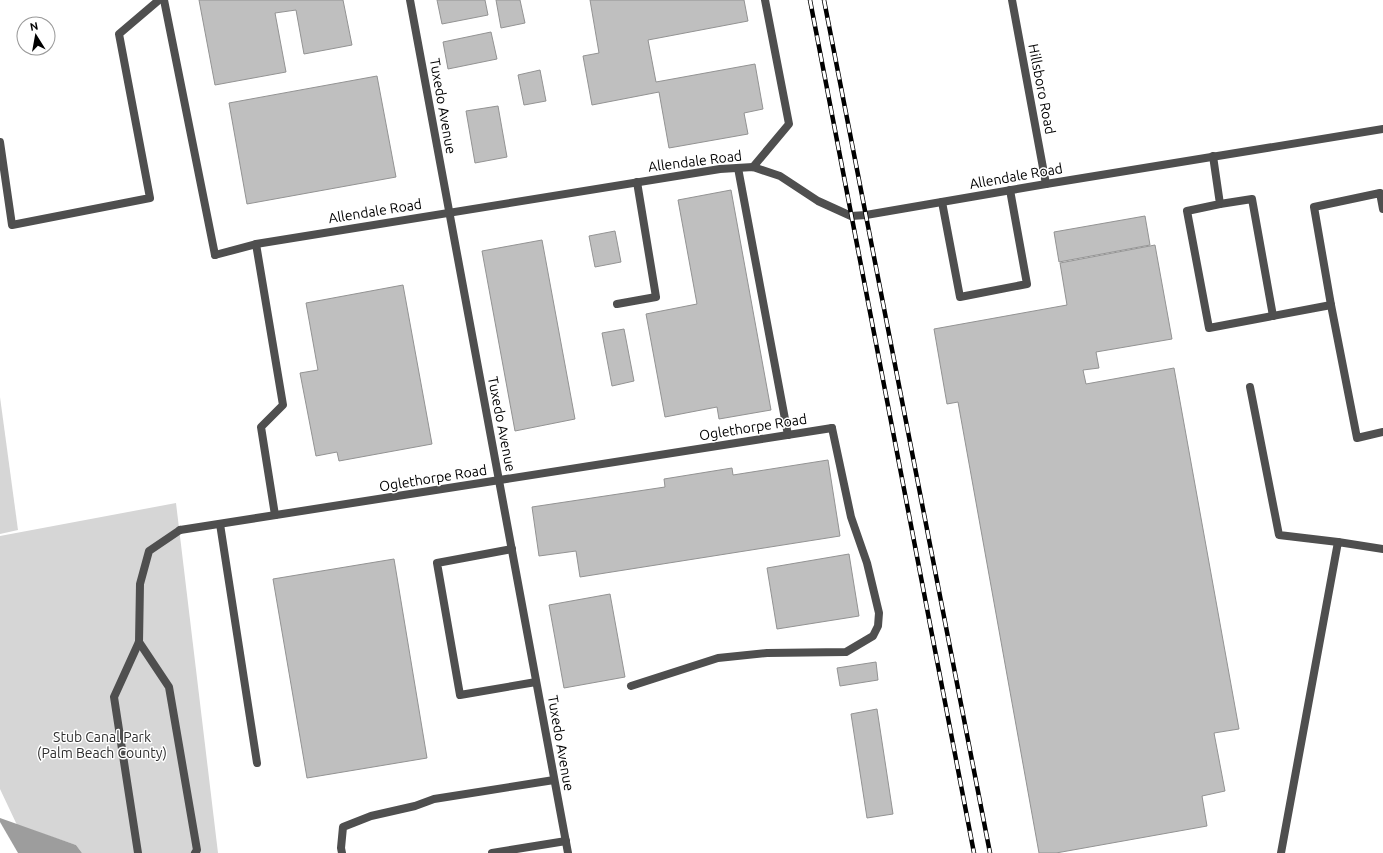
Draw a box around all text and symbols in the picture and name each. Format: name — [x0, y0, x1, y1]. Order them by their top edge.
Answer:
north arrow — [16, 16, 56, 56]
text: N — [29, 20, 39, 33]
street label: Hillsboro Road — [1025, 42, 1059, 136]
street label: Tuxedo Avenue — [427, 57, 459, 155]
street label: Allendale Road — [647, 147, 743, 175]
street label: Allendale Road — [968, 160, 1064, 192]
street label: Allendale Road — [327, 196, 423, 226]
street label: Tuxedo Avenue — [485, 375, 519, 473]
street label: Oglethorpe Road — [698, 411, 808, 443]
street label: Oglethorpe Road — [378, 462, 488, 494]
street label: Tuxedo Avenue — [545, 694, 577, 792]
park label: Stub Canal Park (Palm Beach County) — [37, 729, 167, 761]

